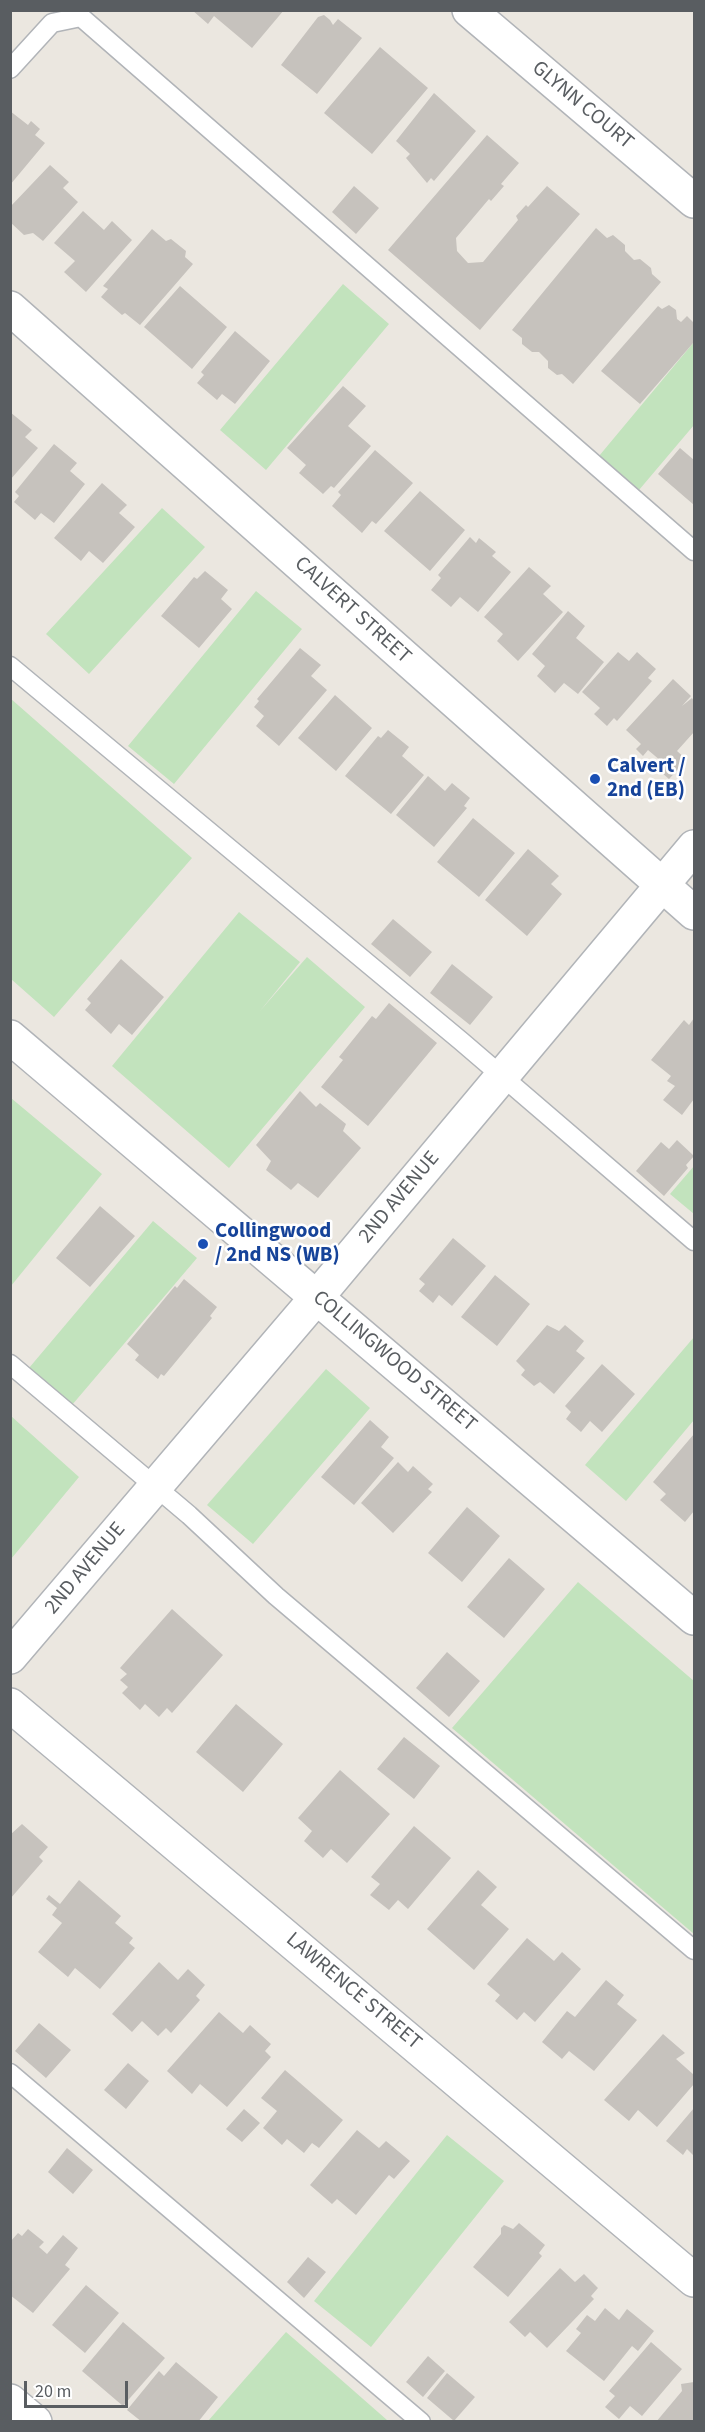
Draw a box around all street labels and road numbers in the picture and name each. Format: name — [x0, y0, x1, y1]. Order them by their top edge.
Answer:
street label: GLYNN COURT — [526, 56, 638, 156]
street label: CALVERT STREET — [288, 552, 416, 670]
street label: 2ND AVENUE — [354, 1147, 446, 1249]
street label: COLLINGWOOD STREET — [307, 1286, 481, 1438]
street label: 2ND AVENUE — [40, 1518, 132, 1620]
street label: LAWRENCE STREET — [280, 1928, 426, 2056]

